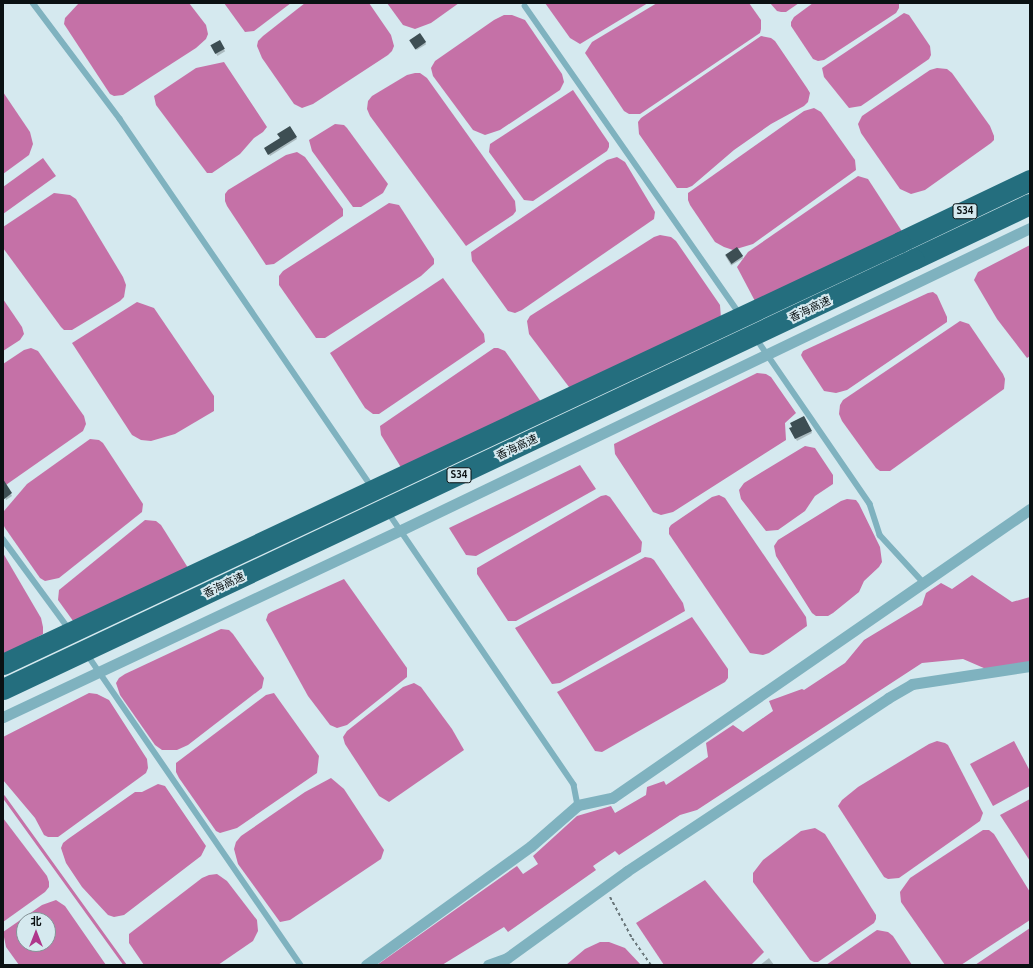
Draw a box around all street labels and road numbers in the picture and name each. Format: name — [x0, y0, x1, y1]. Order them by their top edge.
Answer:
road number: S34 — [952, 203, 978, 219]
street label: 香海高速 — [787, 294, 833, 324]
street label: 香海高速 — [494, 432, 540, 462]
road number: S34 — [446, 467, 472, 483]
street label: 香海高速 — [201, 570, 247, 600]

